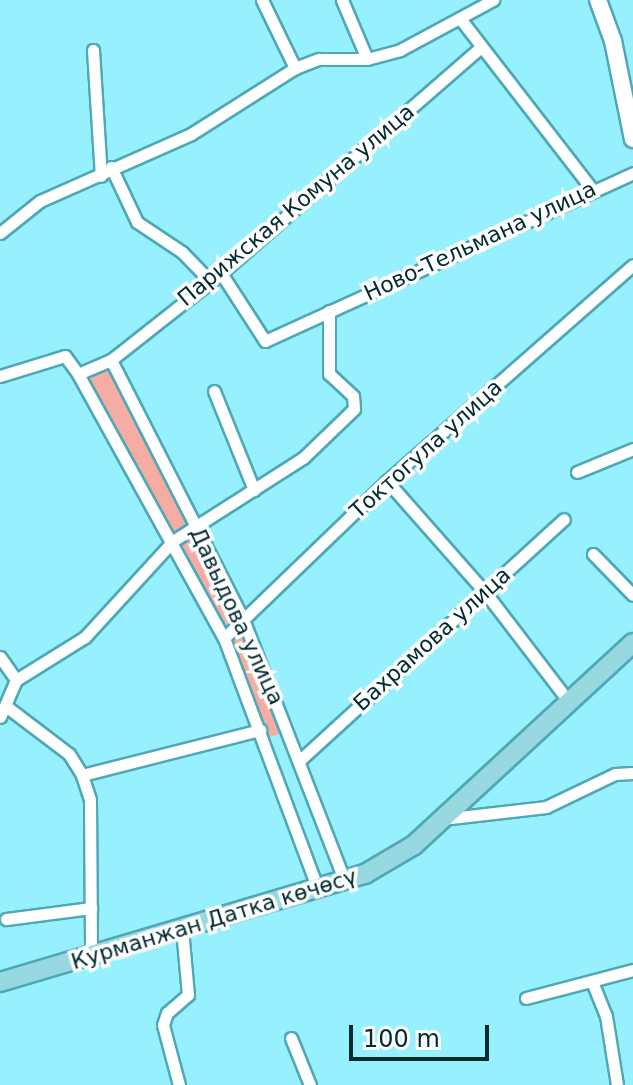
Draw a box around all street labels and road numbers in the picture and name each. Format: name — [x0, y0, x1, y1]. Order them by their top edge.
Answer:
street label: Парижская Комуна улица — [172, 98, 420, 312]
street label: Ново-Тельмана улица — [360, 176, 600, 306]
street label: Токтогула улица — [345, 374, 507, 524]
street label: Давыдова улица — [184, 523, 290, 709]
street label: Бахрамова улица — [348, 561, 516, 717]
street label: Курманжан Датка көчөсү — [68, 863, 360, 975]

